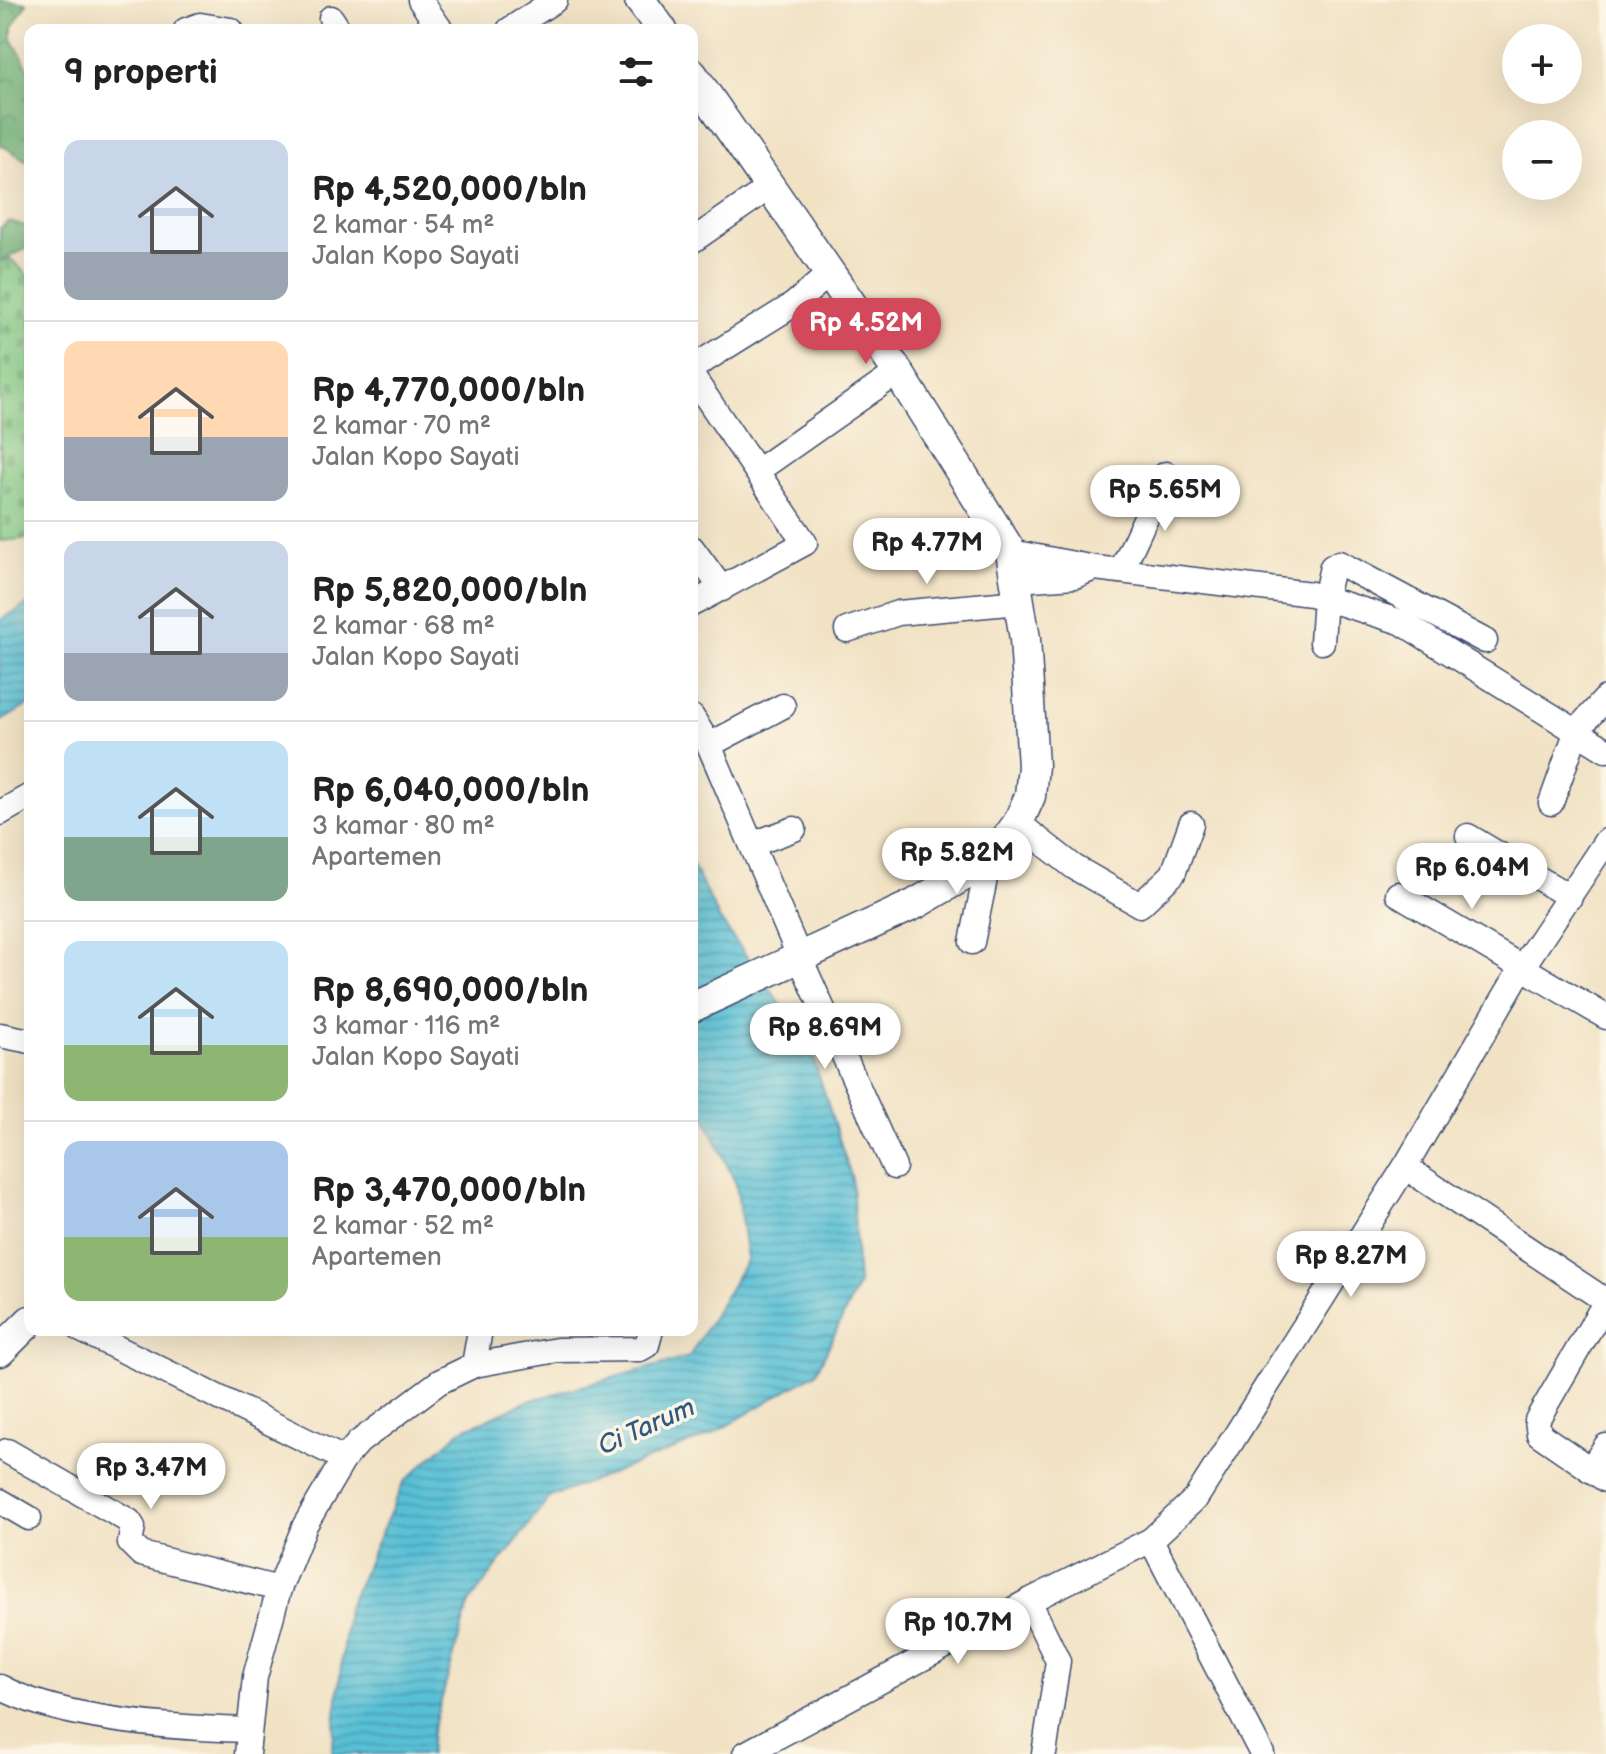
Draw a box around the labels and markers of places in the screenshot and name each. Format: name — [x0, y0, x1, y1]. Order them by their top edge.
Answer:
pin: Rp 4.52M — [783, 298, 949, 366]
pin: Rp 5.65M — [1082, 465, 1248, 533]
pin: Rp 4.77M — [844, 518, 1010, 586]
pin: Rp 5.82M — [874, 828, 1040, 896]
pin: Rp 6.04M — [1389, 843, 1555, 911]
pin: Rp 8.69M — [742, 1003, 908, 1071]
pin: Rp 8.27M — [1268, 1231, 1434, 1299]
pin: Rp 3.47M — [68, 1443, 234, 1511]
pin: Rp 10.7M — [875, 1598, 1041, 1666]

